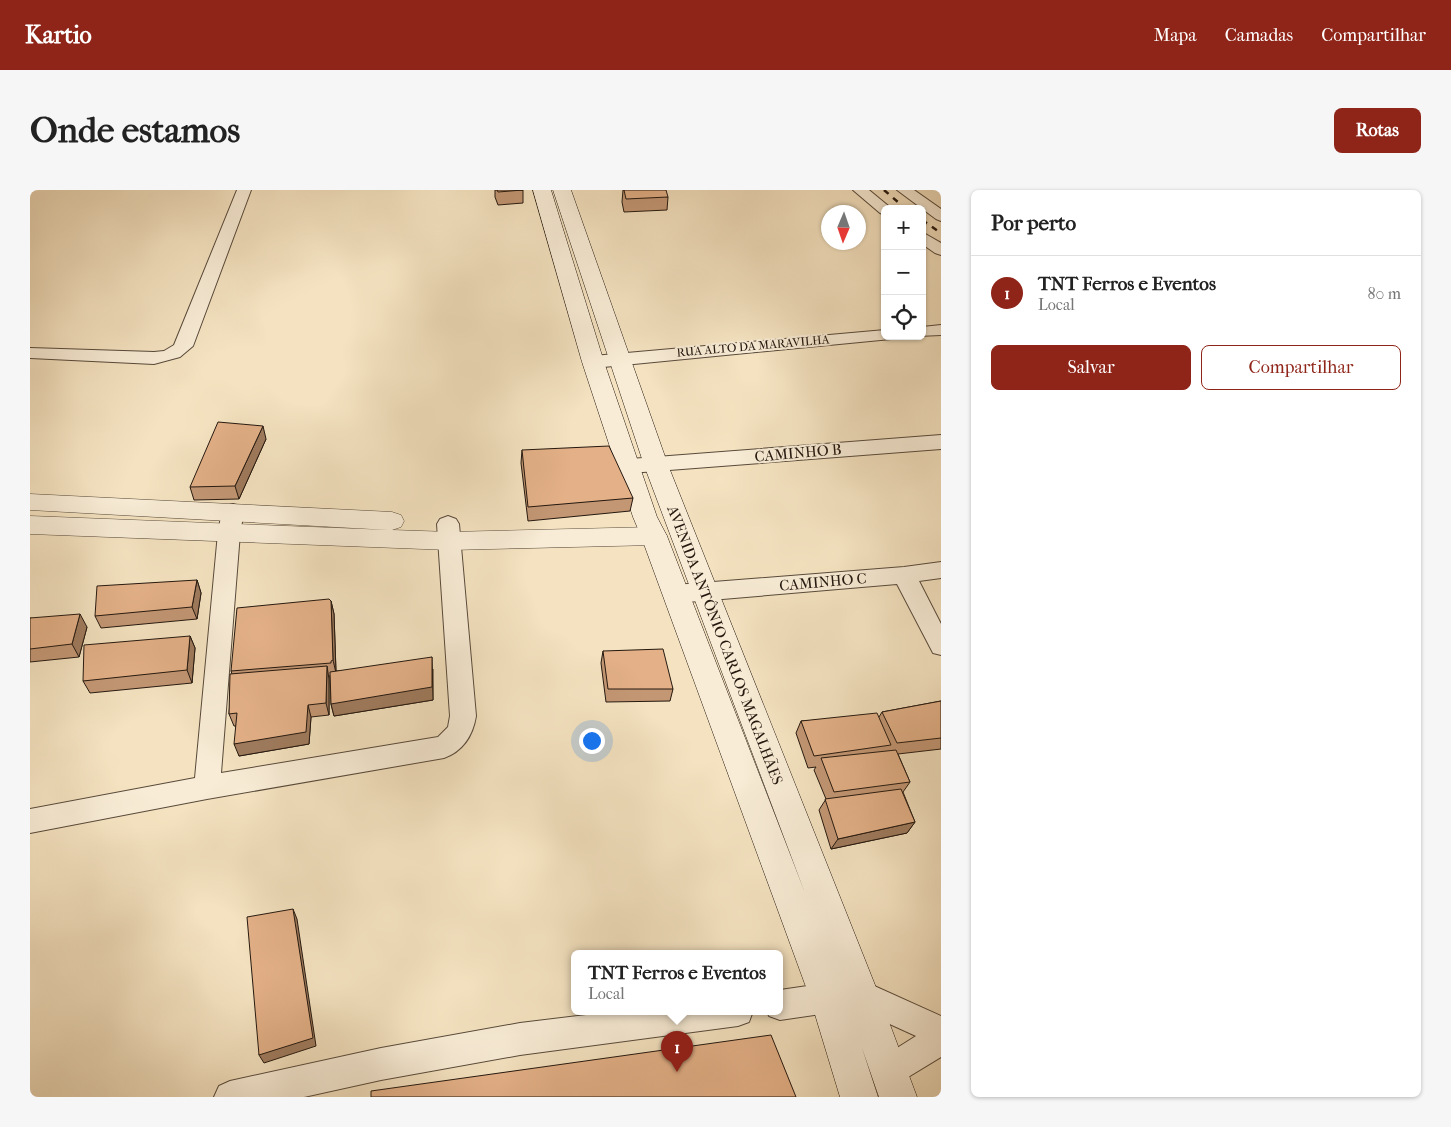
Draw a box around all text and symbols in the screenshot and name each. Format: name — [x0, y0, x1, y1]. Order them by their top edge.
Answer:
text: Kartio — [25, 21, 92, 49]
text: Mapa — [1154, 25, 1197, 46]
text: Camadas — [1225, 25, 1293, 46]
text: Compartilhar — [1321, 25, 1426, 46]
button: Rotas — [1334, 108, 1421, 153]
text: Onde estamos — [30, 110, 240, 151]
north arrow — [821, 205, 866, 250]
map controls — [881, 205, 926, 340]
button: + — [881, 205, 926, 250]
text: Por perto — [991, 211, 1076, 235]
button: − — [881, 250, 926, 295]
text: TNT Ferros e Eventos — [1038, 273, 1216, 295]
text: 1 — [1004, 284, 1010, 303]
text: 80 m — [1367, 284, 1401, 303]
button: locate — [881, 295, 926, 340]
text: Local — [1038, 295, 1075, 314]
street label: RUA ALTO DA MARAVILHA — [676, 332, 830, 360]
button: Salvar — [991, 345, 1191, 390]
button: Compartilhar — [1201, 345, 1401, 390]
street label: CAMINHO B — [754, 440, 842, 466]
street label: AVENIDA ANTÔNIO CARLOS MAGALHÃES — [663, 502, 787, 787]
street label: CAMINHO C — [779, 569, 867, 595]
your location — [579, 728, 605, 754]
popup — [571, 950, 783, 1015]
text: TNT Ferros e Eventos — [588, 962, 766, 984]
text: Local — [588, 984, 625, 1003]
pin: 1 — [661, 1031, 693, 1072]

